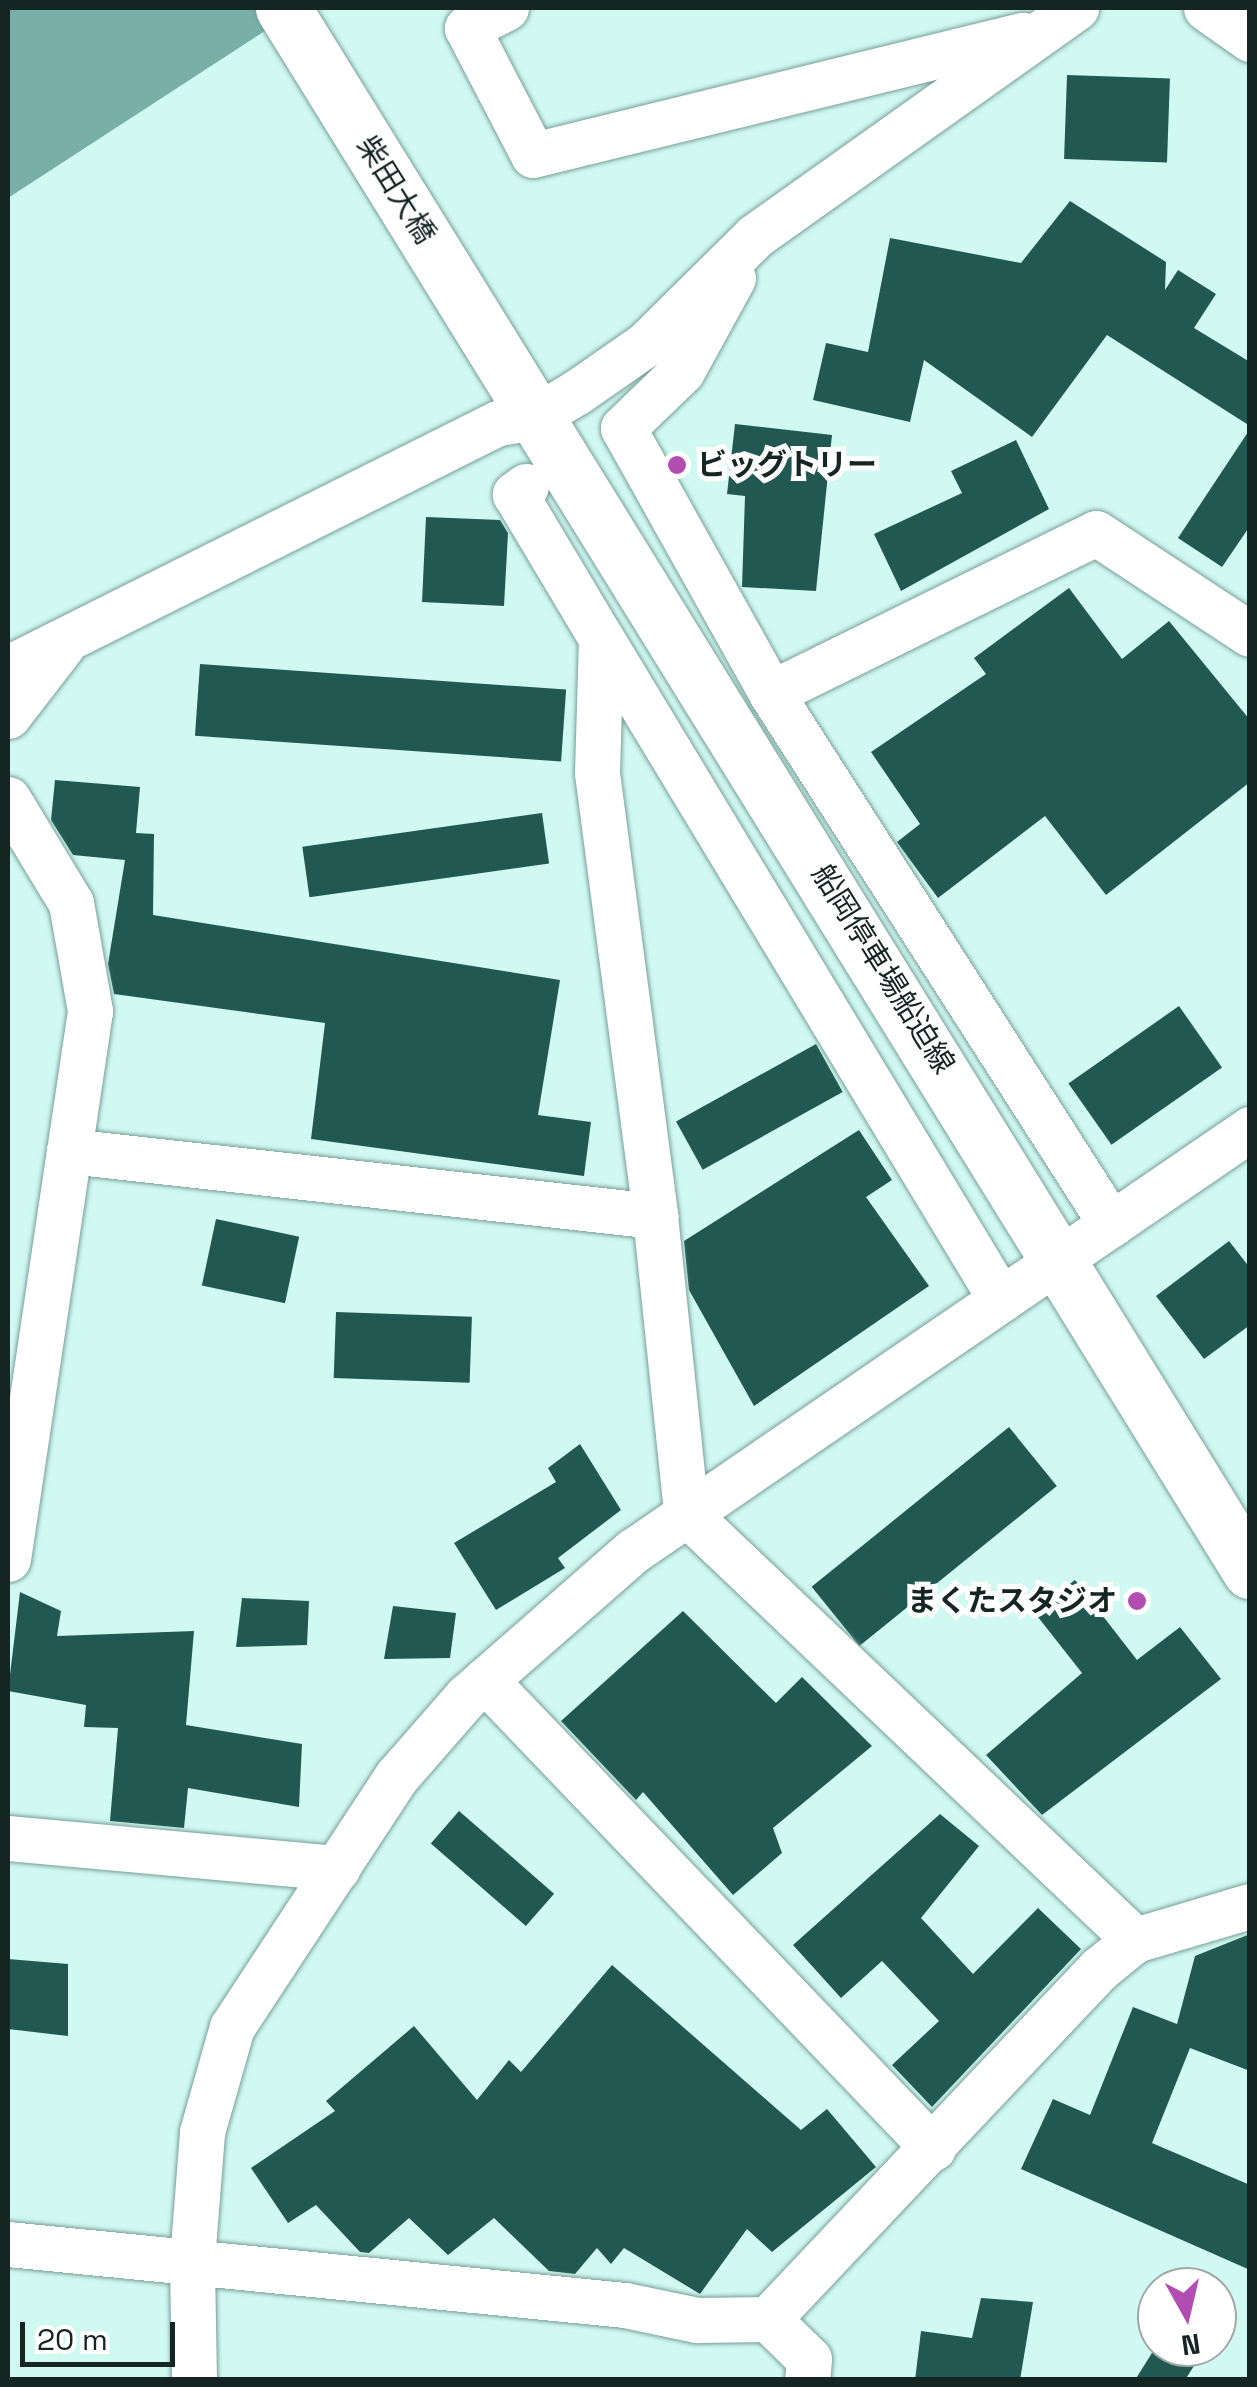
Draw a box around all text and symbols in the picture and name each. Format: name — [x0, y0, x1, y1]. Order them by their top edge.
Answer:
street label: 柴田大橋 — [349, 130, 443, 250]
place label: ビッグトリー — [697, 447, 877, 483]
marker: ビッグトリー — [666, 454, 688, 476]
street label: 船岡停車場船迫線 — [804, 858, 962, 1080]
place label: まくたスタジオ — [907, 1583, 1117, 1619]
marker: まくたスタジオ — [1126, 1590, 1148, 1612]
north arrow — [1137, 2267, 1237, 2367]
scale bar — [25, 2302, 180, 2364]
text: 20 m — [37, 2320, 108, 2359]
text: N — [1179, 2326, 1203, 2364]

